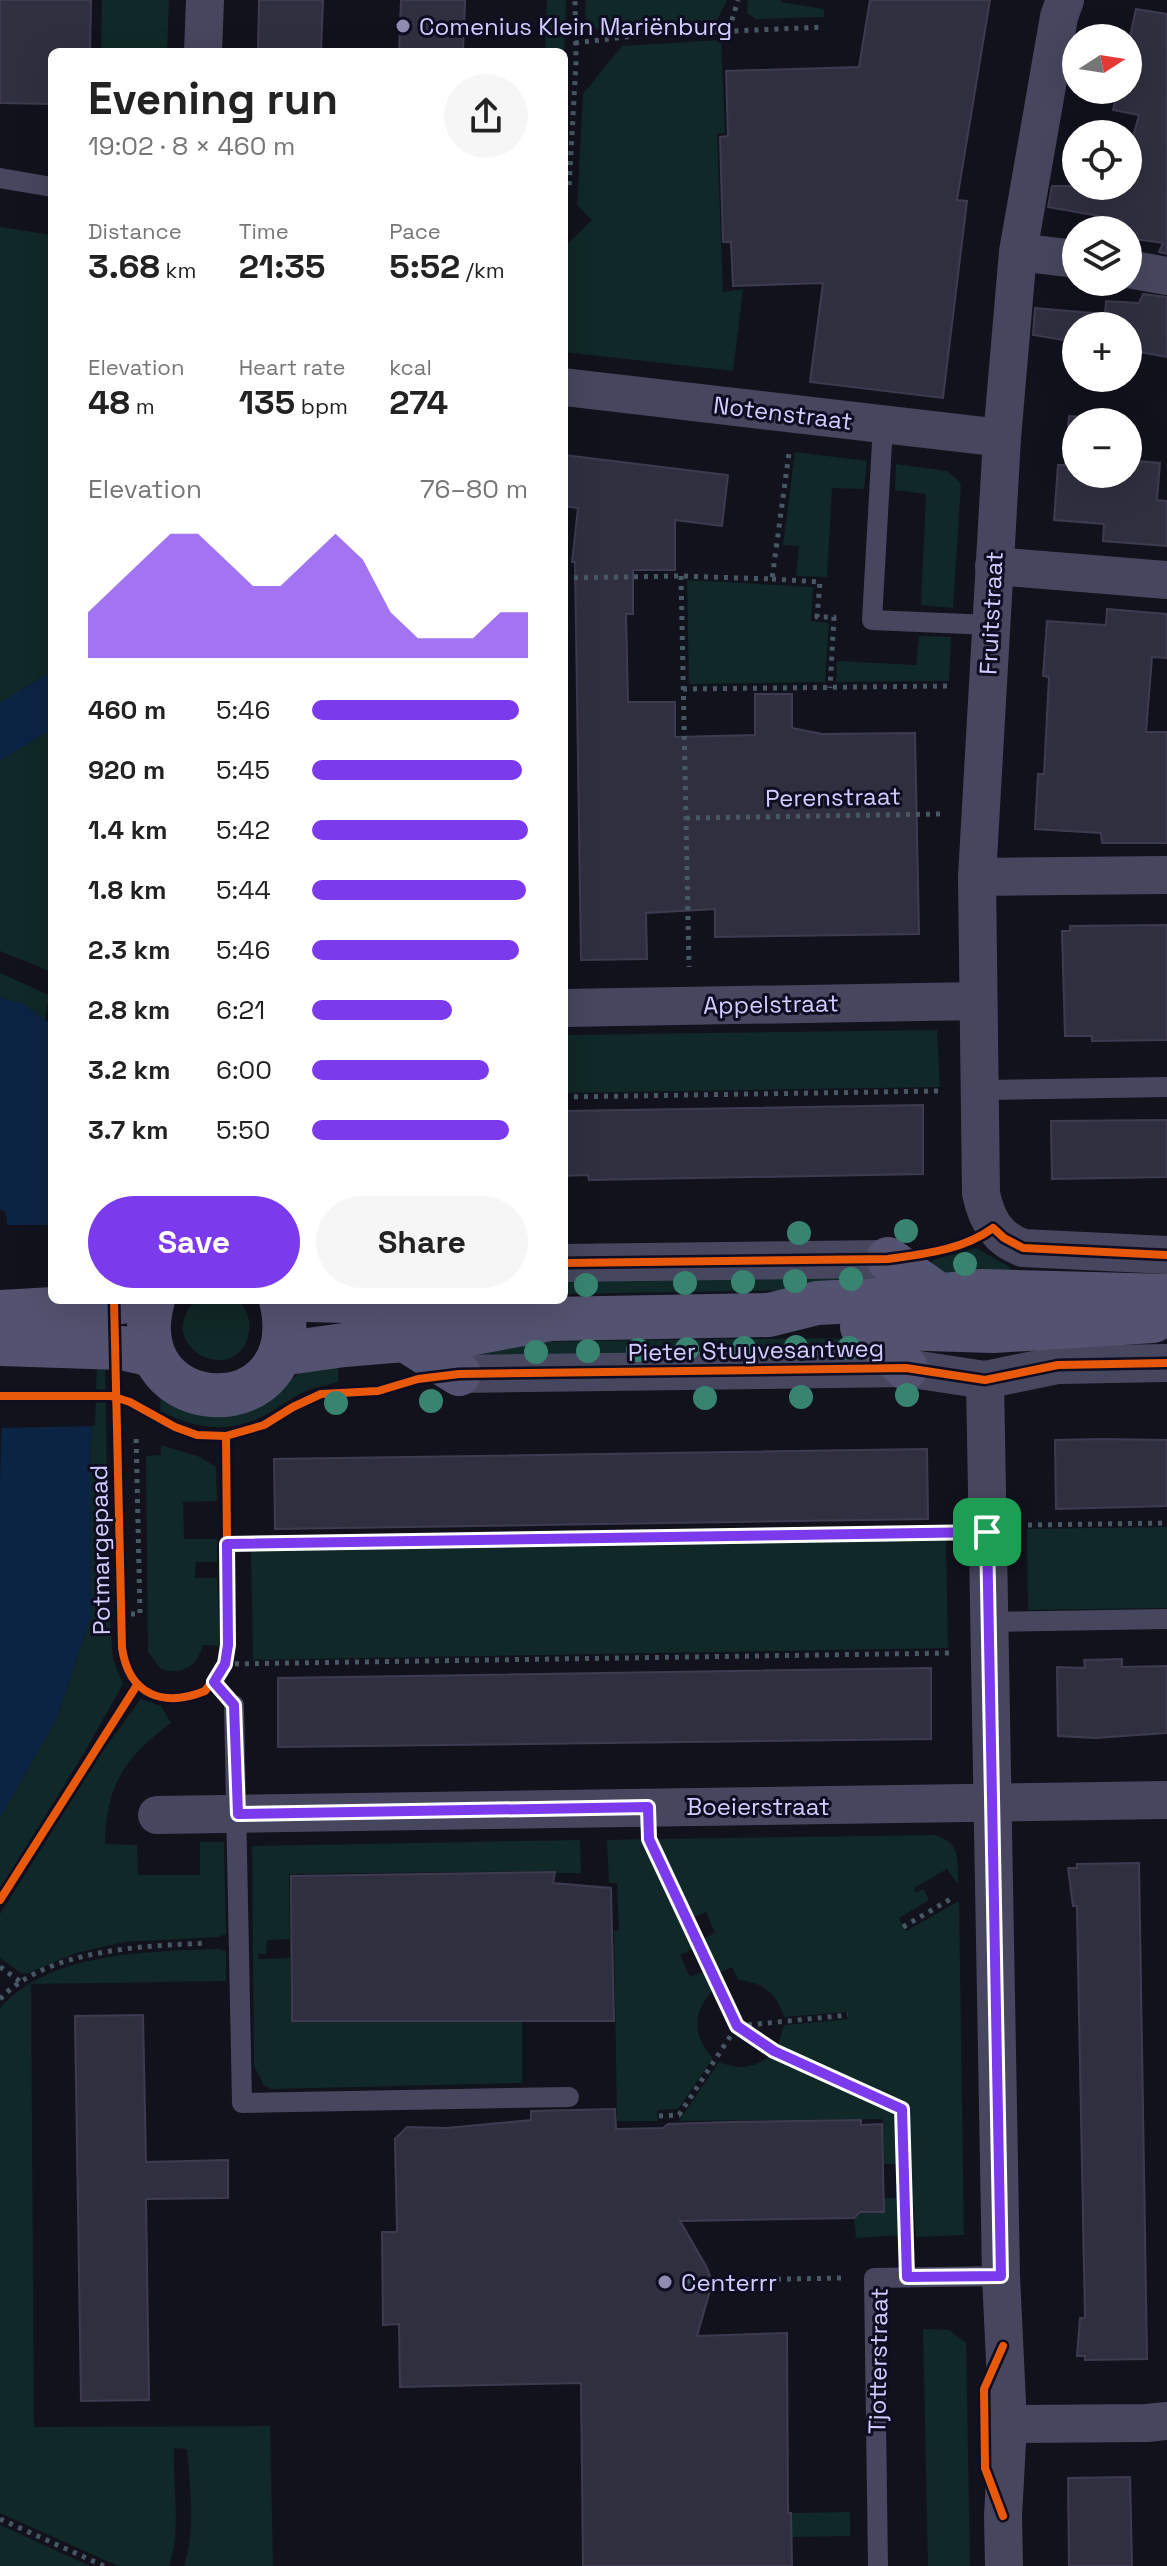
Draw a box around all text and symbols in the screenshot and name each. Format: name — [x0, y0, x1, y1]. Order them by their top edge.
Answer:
place label: Comenius Klein Mariënburg — [419, 11, 732, 42]
marker: Comenius Klein Mariënburg — [394, 17, 412, 35]
north arrow — [1062, 24, 1142, 104]
map controls — [1062, 24, 1142, 488]
text: Evening run — [88, 71, 338, 127]
button: share — [444, 74, 528, 158]
button: locate — [1062, 120, 1142, 200]
text: 19:02 · 8 × 460 m — [88, 129, 295, 163]
button: layers — [1062, 216, 1142, 296]
text: Distance — [88, 217, 182, 245]
text: Time — [239, 217, 289, 245]
text: Pace — [389, 217, 441, 245]
text: 3.68 — [88, 245, 160, 288]
text: 21:35 — [239, 245, 325, 288]
text: 5:52 — [389, 245, 460, 288]
text: km — [160, 256, 196, 284]
text: /km — [460, 256, 505, 284]
button: + — [1062, 312, 1142, 392]
text: Elevation — [88, 353, 184, 381]
text: Heart rate — [239, 353, 345, 381]
text: kcal — [389, 353, 432, 381]
text: 48 — [88, 381, 130, 424]
text: 135 — [239, 381, 295, 424]
text: 274 — [389, 381, 448, 424]
street label: Notenstraat — [712, 389, 854, 437]
text: m — [130, 392, 155, 420]
text: bpm — [295, 392, 348, 420]
button: − — [1062, 408, 1142, 488]
text: Elevation — [88, 472, 202, 506]
text: 76–80 m — [420, 472, 528, 506]
street label: Fruitstraat — [972, 550, 1010, 676]
text: 460 m — [88, 693, 166, 727]
text: 5:46 — [216, 693, 270, 727]
text: 920 m — [88, 753, 165, 787]
text: 5:45 — [216, 753, 270, 787]
street label: Perenstraat — [765, 780, 901, 814]
text: 1.4 km — [88, 813, 168, 847]
text: 5:42 — [216, 813, 270, 847]
text: 1.8 km — [88, 873, 167, 907]
text: 5:44 — [216, 873, 271, 907]
text: 2.3 km — [88, 933, 170, 967]
text: 5:46 — [216, 933, 270, 967]
street label: Appelstraat — [703, 987, 839, 1021]
text: 2.8 km — [88, 993, 170, 1027]
text: 6:21 — [216, 993, 265, 1027]
text: 3.2 km — [88, 1053, 170, 1087]
text: 6:00 — [216, 1053, 272, 1087]
text: 3.7 km — [88, 1113, 169, 1147]
text: 5:50 — [216, 1113, 270, 1147]
button: Save — [88, 1196, 300, 1288]
button: Share — [316, 1196, 528, 1288]
street label: Pieter Stuyvesantweg — [628, 1332, 884, 1368]
street label: Potmargepaad — [83, 1465, 117, 1635]
pin — [953, 1498, 1021, 1566]
icon: arrive — [965, 1510, 1009, 1554]
street label: Boeierstraat — [686, 1791, 830, 1822]
place label: Centerrr — [681, 2267, 777, 2298]
marker: Centerrr — [656, 2273, 674, 2291]
street label: Tjotterstraat — [861, 2288, 895, 2434]

